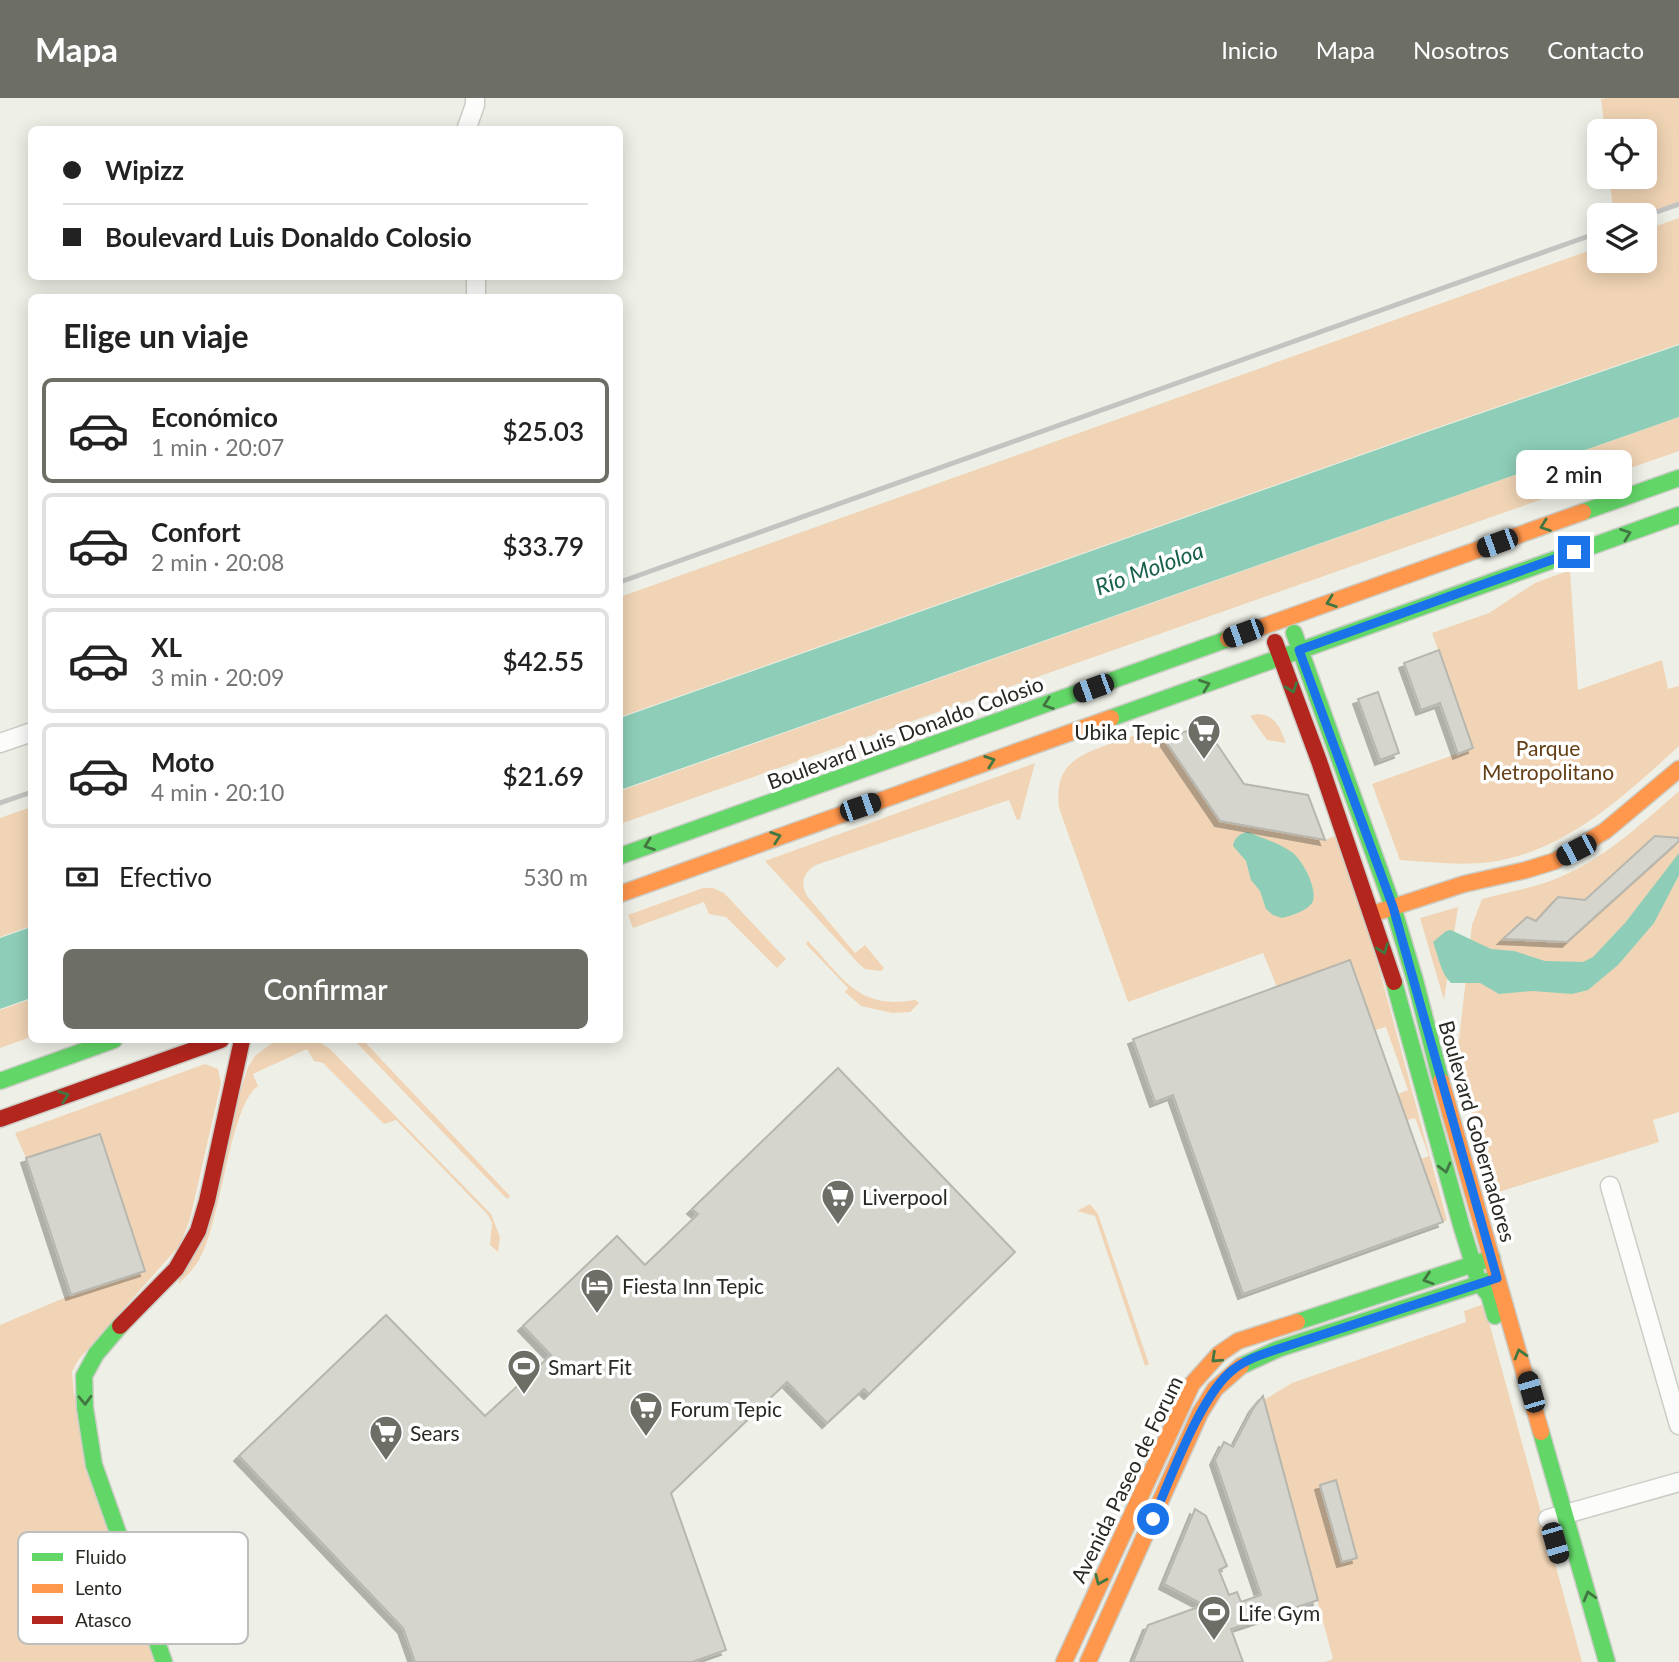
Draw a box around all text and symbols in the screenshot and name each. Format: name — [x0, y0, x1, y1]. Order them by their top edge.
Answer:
text: Mapa — [35, 29, 118, 69]
text: Inicio — [1221, 35, 1278, 64]
text: Mapa — [1316, 35, 1375, 64]
text: Nosotros — [1413, 35, 1509, 64]
text: Contacto — [1547, 35, 1644, 64]
map controls — [1587, 119, 1657, 273]
button: locate — [1587, 119, 1657, 189]
text: Wipizz — [105, 154, 184, 186]
button: layers — [1587, 203, 1657, 273]
text: Boulevard Luis Donaldo Colosio — [105, 221, 472, 253]
text: Elige un viaje — [63, 316, 248, 355]
icon: car — [67, 399, 130, 462]
text: Económico — [151, 401, 278, 433]
text: $25.03 — [502, 415, 584, 447]
text: 1 min · 20:07 — [151, 433, 284, 461]
callout: 2 min — [1516, 450, 1632, 500]
text: 2 min — [1546, 460, 1602, 488]
icon: car — [67, 514, 130, 577]
text: Confort — [151, 516, 241, 548]
one-way arrow — [1540, 518, 1552, 532]
car — [1474, 526, 1521, 560]
one-way arrow — [1620, 528, 1632, 542]
text: $33.79 — [502, 530, 584, 562]
water label: Río Mololoa — [1091, 535, 1207, 601]
route end — [1558, 536, 1590, 568]
text: 2 min · 20:08 — [151, 548, 284, 576]
one-way arrow — [1326, 594, 1338, 608]
car — [1220, 616, 1267, 650]
icon: car — [67, 629, 130, 692]
text: XL — [151, 631, 182, 663]
text: $42.55 — [502, 645, 584, 677]
text: 3 min · 20:09 — [151, 663, 284, 691]
street label: Boulevard Luis Donaldo Colosio — [763, 670, 1047, 794]
car — [1070, 671, 1117, 705]
one-way arrow — [1198, 679, 1210, 693]
one-way arrow — [1284, 682, 1298, 694]
one-way arrow — [1042, 696, 1054, 710]
supermarket icon: Ubika Tepic — [1185, 712, 1223, 761]
place label: Ubika Tepic — [1074, 719, 1180, 744]
park label: Parque Metropolitano — [1482, 735, 1614, 784]
icon: car — [67, 744, 130, 807]
text: Moto — [151, 746, 214, 778]
one-way arrow — [984, 755, 996, 769]
text: $21.69 — [502, 760, 584, 792]
text: 4 min · 20:10 — [151, 778, 284, 806]
car — [837, 790, 884, 824]
one-way arrow — [769, 831, 781, 845]
car — [1553, 831, 1600, 869]
one-way arrow — [643, 837, 655, 851]
icon: cash — [63, 858, 101, 896]
text: Efectivo — [119, 861, 212, 893]
text: 530 m — [523, 863, 588, 891]
one-way arrow — [1375, 943, 1389, 955]
button: Confirmar — [63, 949, 588, 1029]
street label: Boulevard Gobernadores — [1434, 1017, 1522, 1245]
one-way arrow — [58, 1090, 70, 1104]
one-way arrow — [1437, 1162, 1452, 1174]
supermarket icon: Liverpool — [819, 1177, 857, 1226]
place label: Liverpool — [862, 1184, 948, 1209]
hotel icon: Fiesta Inn Tepic — [578, 1266, 616, 1315]
one-way arrow — [1422, 1271, 1435, 1285]
place label: Fiesta Inn Tepic — [622, 1273, 764, 1298]
sports icon: Smart Fit — [505, 1347, 543, 1396]
one-way arrow — [1514, 1348, 1528, 1360]
one-way arrow — [1211, 1350, 1224, 1363]
place label: Smart Fit — [548, 1354, 632, 1379]
car — [1516, 1369, 1547, 1415]
street label: Avenida Paseo de Forum — [1065, 1371, 1187, 1587]
supermarket icon: Forum Tepic — [627, 1389, 665, 1438]
one-way arrow — [78, 1395, 93, 1406]
place label: Forum Tepic — [670, 1396, 782, 1421]
supermarket icon: Sears — [367, 1413, 405, 1462]
place label: Sears — [410, 1420, 460, 1445]
route start — [1137, 1503, 1169, 1535]
car — [1540, 1520, 1571, 1566]
legend — [18, 1532, 248, 1644]
text: Fluido — [75, 1545, 127, 1568]
one-way arrow — [1094, 1573, 1108, 1585]
text: Lento — [75, 1576, 122, 1599]
one-way arrow — [1583, 1591, 1597, 1603]
sports icon: Life Gym — [1195, 1593, 1233, 1642]
place label: Life Gym — [1238, 1600, 1320, 1625]
text: Atasco — [75, 1608, 131, 1631]

